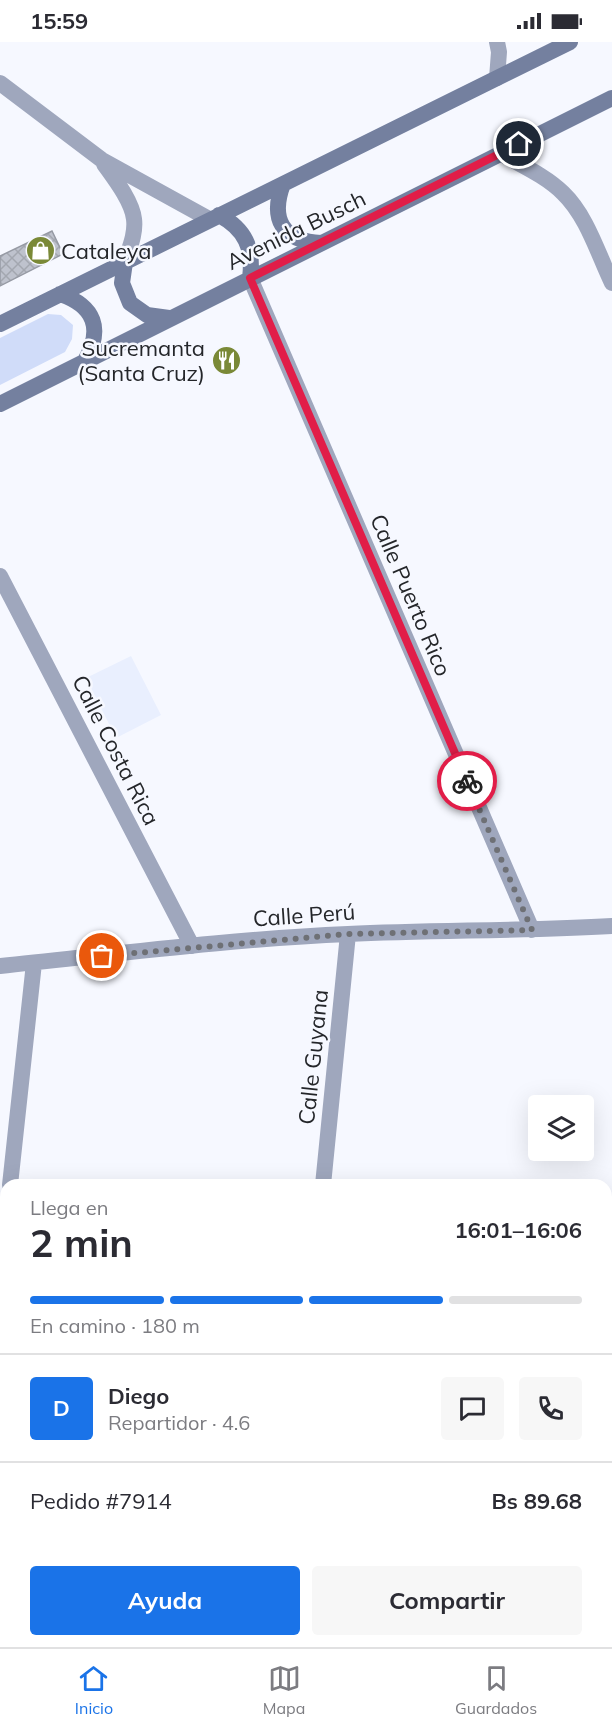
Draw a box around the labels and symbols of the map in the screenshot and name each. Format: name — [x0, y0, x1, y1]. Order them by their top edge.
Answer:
pin — [493, 118, 544, 169]
street label: Avenida Busch — [222, 184, 370, 276]
shop icon: Cataleya — [24, 235, 56, 267]
place label: Cataleya — [61, 237, 152, 265]
place label: Sucremanta (Santa Cruz) — [77, 334, 205, 387]
restaurant icon: Sucremanta (Santa Cruz) — [210, 345, 242, 377]
street label: Calle Puerto Rico — [364, 510, 458, 680]
street label: Calle Costa Rica — [66, 670, 166, 830]
courier — [437, 751, 497, 811]
street label: Calle Perú — [252, 897, 356, 933]
pin — [76, 930, 127, 981]
street label: Calle Guyana — [292, 988, 334, 1126]

